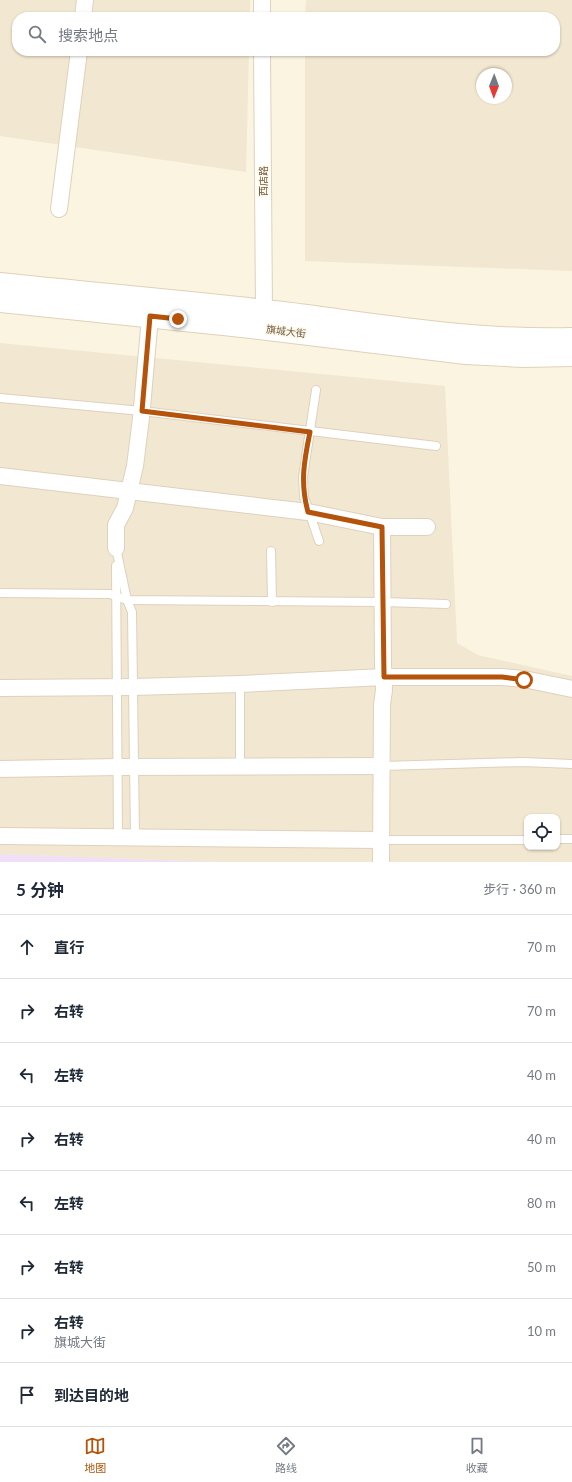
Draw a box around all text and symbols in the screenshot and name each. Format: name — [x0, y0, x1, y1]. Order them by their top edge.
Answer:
search box — [12, 12, 560, 56]
icon: search — [26, 23, 48, 45]
text: 搜索地点 — [58, 26, 118, 44]
north arrow — [476, 68, 512, 104]
street label: 西店路 — [257, 166, 269, 196]
route end — [169, 310, 187, 328]
street label: 旗城大街 — [265, 323, 307, 339]
route start — [515, 671, 533, 689]
map controls — [524, 814, 560, 850]
button: locate — [524, 814, 560, 850]
text: 5 分钟 — [16, 879, 64, 900]
text: 步行 · 360 m — [483, 881, 556, 897]
icon: ahead — [16, 936, 38, 958]
text: 直行 — [54, 938, 84, 956]
text: 70 m — [527, 939, 556, 955]
icon: right — [16, 1000, 38, 1022]
text: 右转 — [54, 1002, 84, 1020]
text: 70 m — [527, 1003, 556, 1019]
icon: left — [16, 1064, 38, 1086]
text: 左转 — [54, 1066, 84, 1084]
text: 40 m — [527, 1067, 556, 1083]
icon: right — [16, 1128, 38, 1150]
text: 右转 — [54, 1130, 84, 1148]
text: 40 m — [527, 1131, 556, 1147]
icon: left — [16, 1192, 38, 1214]
text: 左转 — [54, 1194, 84, 1212]
text: 80 m — [527, 1195, 556, 1211]
icon: right — [16, 1256, 38, 1278]
text: 右转 — [54, 1258, 84, 1276]
text: 50 m — [527, 1259, 556, 1275]
text: 右转 — [54, 1313, 84, 1331]
icon: right — [16, 1320, 38, 1342]
text: 10 m — [527, 1323, 556, 1339]
text: 旗城大街 — [54, 1334, 106, 1350]
icon: arrive — [16, 1384, 38, 1406]
text: 到达目的地 — [54, 1386, 129, 1404]
tab: 地图 — [84, 1435, 106, 1475]
tab: 路线 — [275, 1435, 297, 1475]
tab: 收藏 — [466, 1435, 488, 1475]

